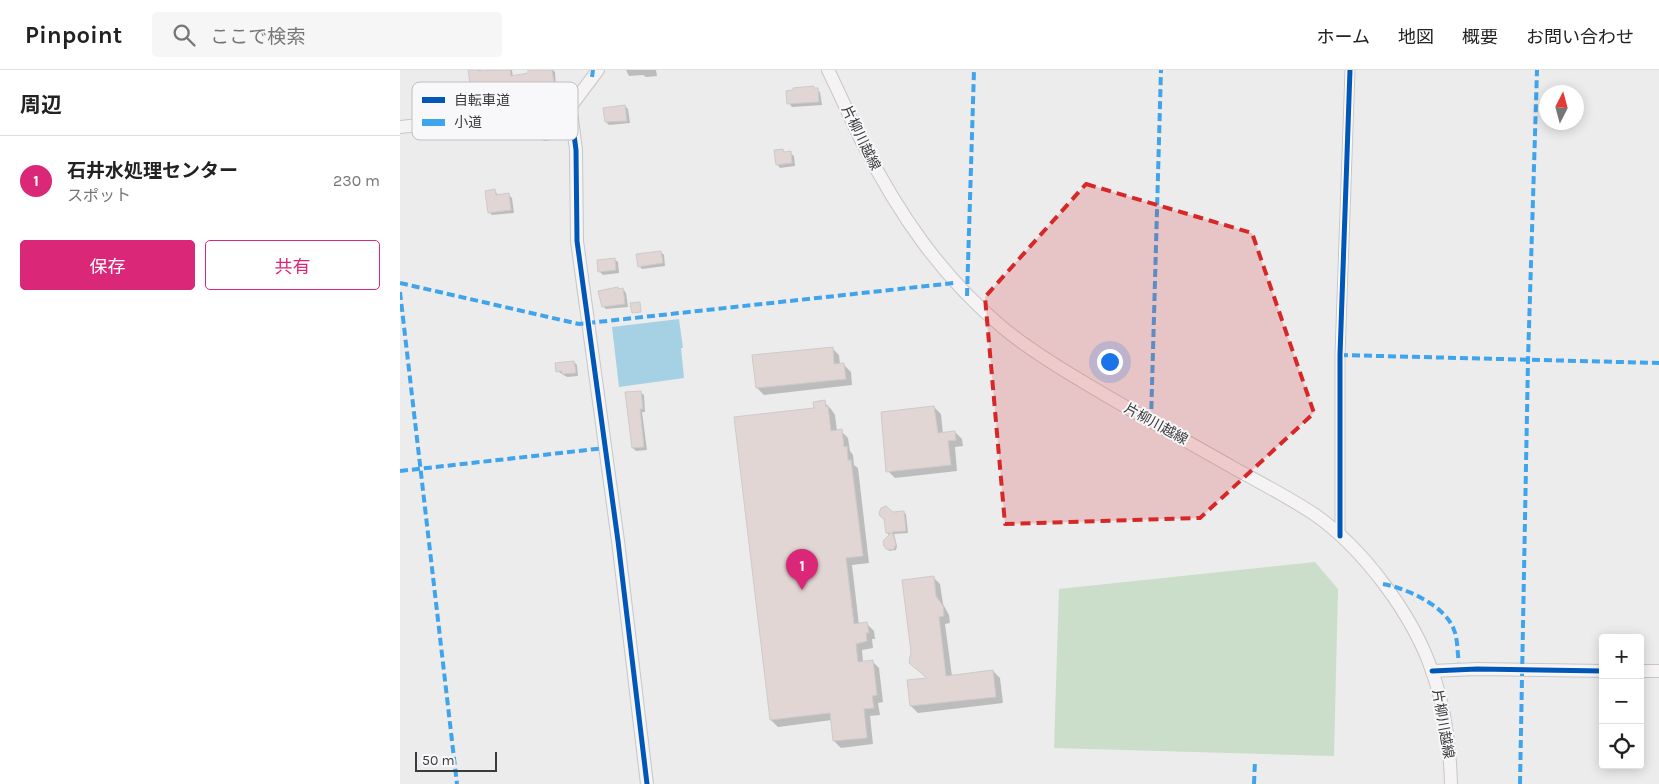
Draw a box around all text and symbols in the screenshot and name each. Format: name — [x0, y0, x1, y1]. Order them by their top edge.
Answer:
search box — [152, 12, 502, 57]
text: Pinpoint — [25, 21, 122, 49]
icon: search — [170, 21, 198, 49]
text: ここで検索 — [210, 26, 305, 48]
text: ホーム — [1317, 26, 1370, 48]
text: 地図 — [1398, 26, 1434, 48]
text: 概要 — [1462, 26, 1498, 48]
text: お問い合わせ — [1526, 26, 1634, 48]
legend — [412, 82, 578, 140]
north arrow — [1539, 85, 1584, 130]
text: 自転車道 — [454, 92, 510, 109]
text: 周辺 — [20, 93, 62, 117]
street label: 片柳川越線 — [838, 103, 884, 173]
text: 小道 — [454, 114, 482, 131]
text: 石井水処理センター — [67, 160, 238, 182]
text: 1 — [33, 171, 39, 190]
text: 230 m — [333, 171, 380, 190]
text: スポット — [67, 186, 131, 205]
button: 保存 — [20, 240, 195, 290]
button: 共有 — [205, 240, 380, 290]
your location — [1097, 349, 1123, 375]
street label: 片柳川越線 — [1121, 400, 1191, 448]
pin: 1 — [786, 549, 818, 590]
map controls — [1599, 634, 1644, 769]
button: + — [1599, 634, 1644, 679]
button: − — [1599, 679, 1644, 724]
street label: 片柳川越線 — [1429, 688, 1457, 760]
button: locate — [1599, 724, 1644, 769]
scale bar — [415, 749, 498, 772]
text: 50 m — [422, 752, 455, 769]

